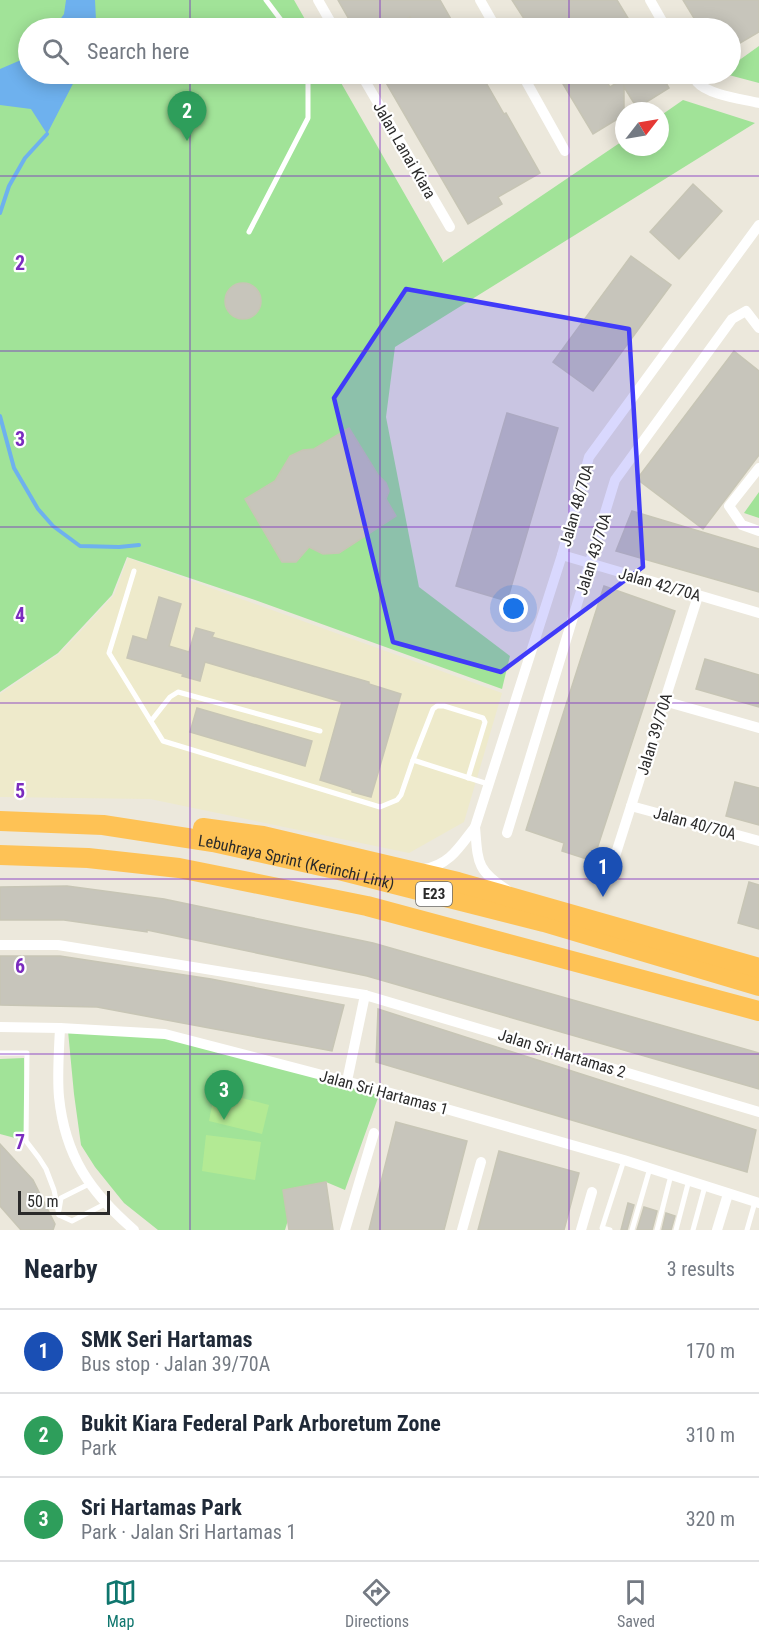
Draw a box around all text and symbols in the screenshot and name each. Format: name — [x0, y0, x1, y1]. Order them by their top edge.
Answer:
search box — [18, 18, 741, 84]
icon: search — [39, 35, 72, 68]
text: Search here — [87, 39, 189, 64]
pin: 2 — [168, 92, 207, 141]
street label: Jalan Lanai Kiara — [369, 99, 440, 202]
north arrow — [615, 102, 669, 156]
text: 2 — [15, 251, 25, 275]
text: 3 — [15, 427, 25, 451]
street label: Jalan 48/70A — [556, 462, 597, 549]
street label: Jalan 43/70A — [572, 511, 615, 598]
street label: Jalan 42/70A — [616, 564, 703, 605]
your location — [499, 594, 528, 623]
text: 4 — [15, 603, 25, 627]
street label: Jalan 39/70A — [633, 691, 676, 778]
text: 5 — [15, 779, 25, 803]
street label: Jalan 40/70A — [651, 803, 738, 844]
street label: Lebuhraya Sprint (Kerinchi Link) — [197, 831, 396, 894]
pin: 1 — [584, 848, 622, 897]
road number: E23 — [416, 882, 452, 906]
text: 6 — [15, 954, 25, 978]
street label: Jalan Sri Hartamas 2 — [496, 1025, 628, 1082]
street label: Jalan Sri Hartamas 1 — [317, 1066, 450, 1119]
pin: 3 — [204, 1070, 244, 1120]
text: 7 — [15, 1130, 25, 1154]
scale bar — [18, 1188, 110, 1216]
text: 50 m — [27, 1192, 59, 1211]
text: Nearby — [24, 1254, 98, 1284]
text: 3 results — [667, 1257, 735, 1281]
text: SMK Seri Hartamas — [81, 1327, 253, 1352]
text: 1 — [38, 1339, 49, 1363]
text: 170 m — [686, 1339, 735, 1363]
text: Bus stop · Jalan 39/70A — [81, 1352, 270, 1376]
text: Bukit Kiara Federal Park Arboretum Zone — [81, 1411, 441, 1436]
text: 2 — [38, 1423, 49, 1447]
text: 310 m — [686, 1423, 735, 1447]
text: Park — [81, 1436, 117, 1460]
text: Sri Hartamas Park — [81, 1495, 242, 1520]
text: 3 — [38, 1507, 49, 1531]
text: 320 m — [686, 1507, 735, 1531]
text: Park · Jalan Sri Hartamas 1 — [81, 1520, 296, 1544]
tab: Map — [104, 1576, 137, 1631]
tab: Directions — [345, 1576, 409, 1631]
tab: Saved — [617, 1576, 655, 1631]

